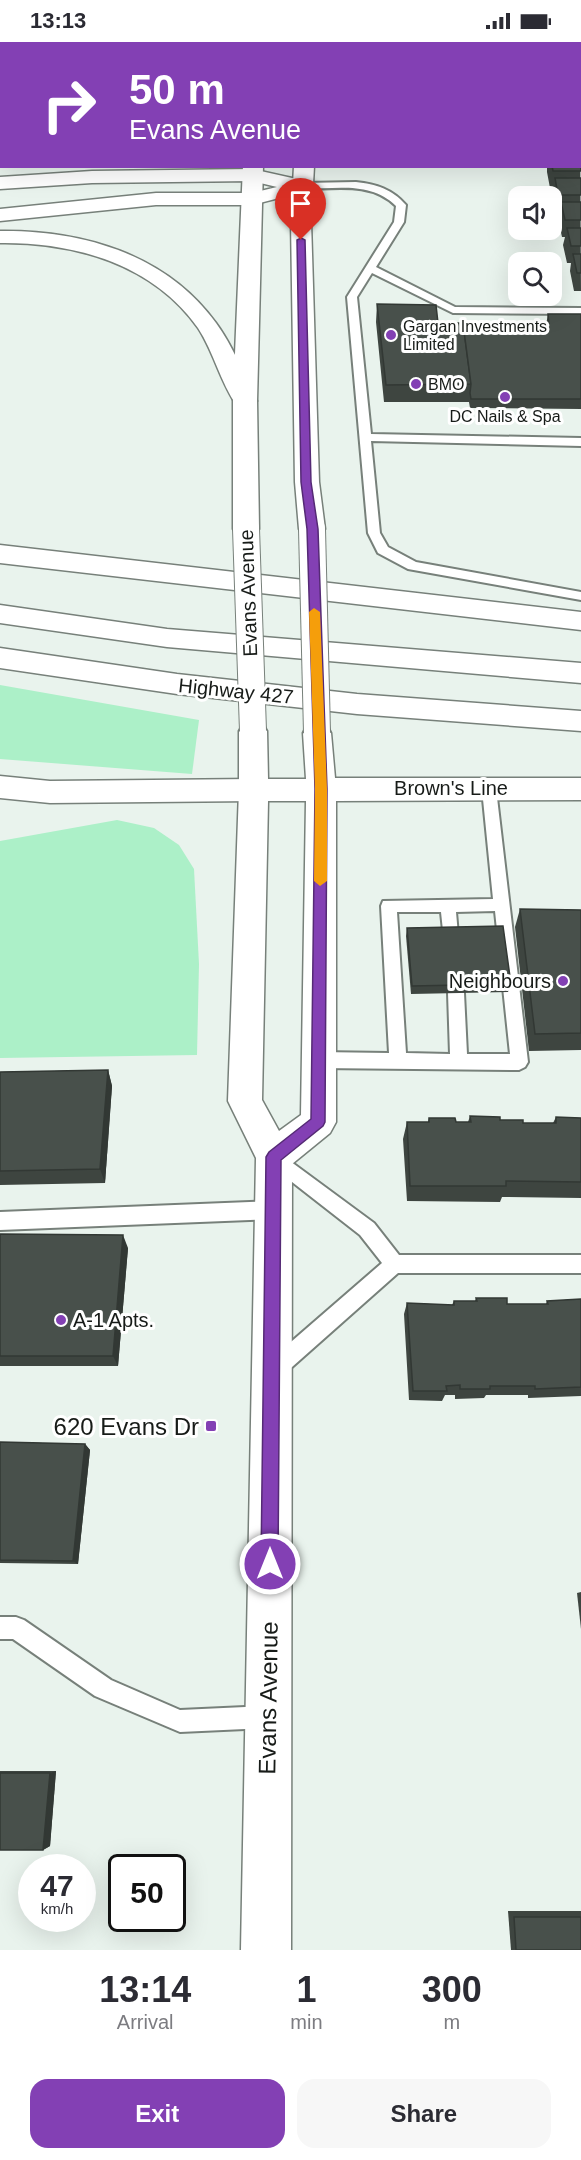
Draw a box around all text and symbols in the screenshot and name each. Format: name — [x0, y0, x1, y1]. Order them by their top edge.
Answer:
text: 13:13 — [30, 8, 86, 33]
icon: right — [30, 66, 108, 144]
text: 50 m — [129, 66, 225, 113]
text: Evans Avenue — [129, 115, 301, 145]
pin — [275, 178, 326, 240]
map controls — [508, 186, 562, 306]
button: sound — [508, 186, 562, 240]
icon: arrive — [284, 187, 317, 220]
button: search — [508, 252, 562, 306]
place label: Gargan Investments Limited — [403, 318, 547, 353]
marker: Gargan Investments Limited — [384, 328, 398, 342]
place label: BMO — [428, 376, 464, 393]
marker: BMO — [409, 377, 423, 391]
marker: DC Nails & Spa — [498, 390, 512, 404]
place label: DC Nails & Spa — [449, 408, 561, 425]
street label: Evans Avenue — [235, 529, 261, 657]
street label: Highway 427 — [177, 674, 295, 708]
street label: Brown's Line — [394, 777, 508, 799]
place label: Neighbours — [449, 970, 551, 992]
marker: Neighbours — [556, 974, 570, 988]
place label: A-1 Apts. — [73, 1309, 154, 1331]
marker: A-1 Apts. — [54, 1313, 68, 1327]
place label: 620 Evans Dr — [54, 1413, 199, 1440]
marker: 620 Evans Dr — [204, 1419, 218, 1433]
position arrow — [238, 1532, 302, 1596]
street label: Evans Avenue — [253, 1621, 283, 1775]
speed limit sign: 50 — [108, 1854, 186, 1932]
text: 47 — [40, 1869, 74, 1902]
text: km/h — [41, 1900, 73, 1917]
text: 13:14 — [99, 1969, 191, 2010]
text: 1 — [296, 1969, 316, 2010]
text: 300 — [422, 1969, 482, 2010]
text: Arrival — [117, 2011, 174, 2033]
text: min — [290, 2011, 323, 2033]
text: m — [443, 2011, 460, 2033]
button: Exit — [30, 2079, 285, 2148]
button: Share — [297, 2079, 551, 2148]

